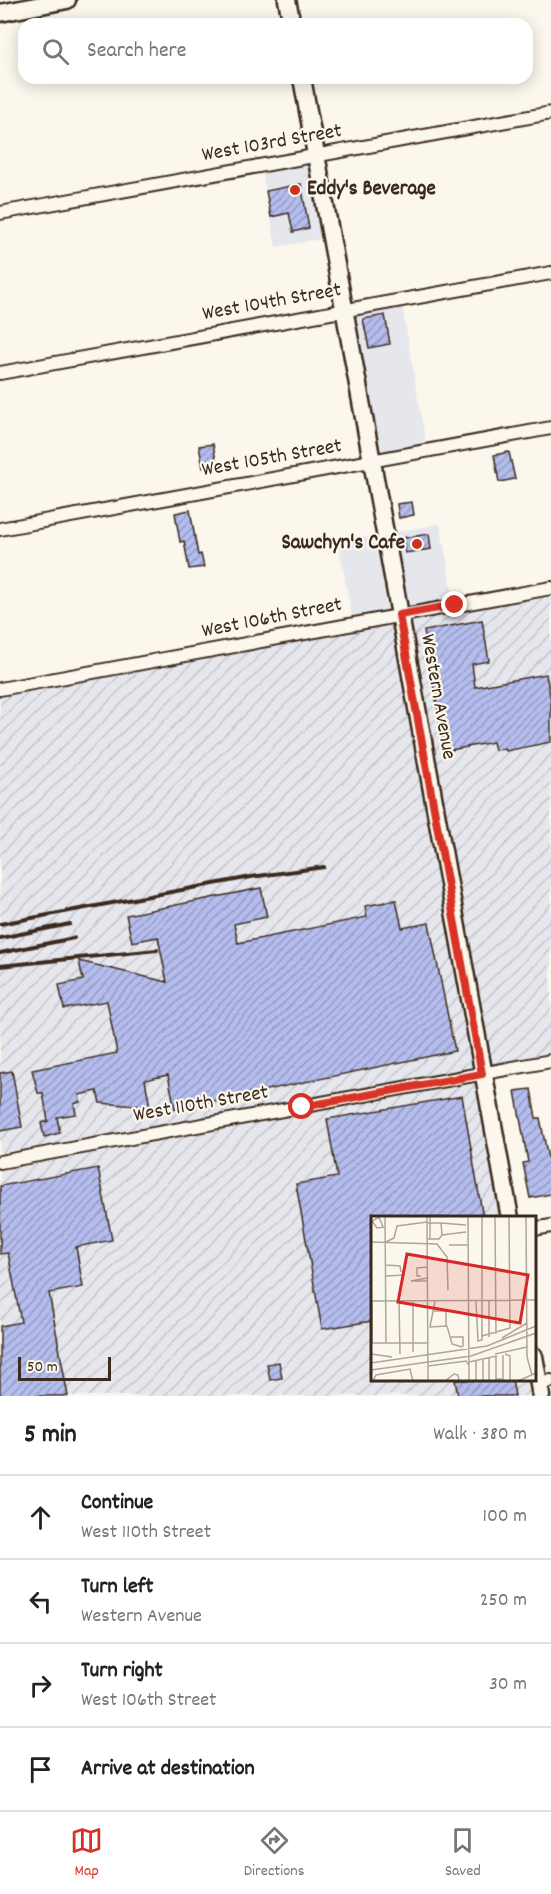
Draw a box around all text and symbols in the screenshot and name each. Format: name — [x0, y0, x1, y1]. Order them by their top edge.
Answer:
search box — [18, 18, 533, 84]
icon: search — [39, 35, 72, 68]
text: Search here — [87, 36, 186, 67]
street label: West 103rd Street — [200, 117, 345, 171]
place label: Eddy's Beverage — [307, 175, 436, 205]
marker: Eddy's Beverage — [288, 183, 302, 197]
street label: West 104th Street — [200, 276, 344, 330]
street label: West 105th Street — [200, 432, 345, 486]
place label: Sawchyn's Cafe — [281, 529, 405, 559]
marker: Sawchyn's Cafe — [410, 537, 424, 551]
street label: West 106th Street — [199, 591, 345, 647]
route end — [441, 591, 467, 617]
street label: Western Avenue — [411, 632, 463, 762]
street label: West 110th Street — [131, 1078, 271, 1132]
route start — [288, 1093, 314, 1119]
inset map — [371, 1216, 536, 1381]
scale bar — [18, 1354, 111, 1382]
text: 50 m — [27, 1356, 58, 1379]
text: 5 min — [24, 1417, 77, 1454]
text: Walk · 380 m — [433, 1421, 527, 1449]
text: Continue — [81, 1488, 153, 1519]
icon: ahead — [24, 1501, 57, 1534]
text: 100 m — [483, 1503, 527, 1531]
text: West 110th Street — [81, 1519, 211, 1547]
text: Turn left — [81, 1572, 153, 1603]
icon: left — [24, 1585, 57, 1618]
text: 250 m — [480, 1587, 527, 1615]
text: Western Avenue — [81, 1603, 202, 1631]
text: Turn right — [81, 1656, 163, 1687]
icon: right — [24, 1669, 57, 1702]
text: 30 m — [489, 1671, 527, 1699]
text: West 106th Street — [81, 1687, 216, 1715]
icon: arrive — [24, 1753, 57, 1786]
text: Arrive at destination — [81, 1754, 255, 1785]
tab: Map — [70, 1824, 103, 1883]
tab: Directions — [244, 1824, 304, 1883]
tab: Saved — [445, 1824, 481, 1883]

